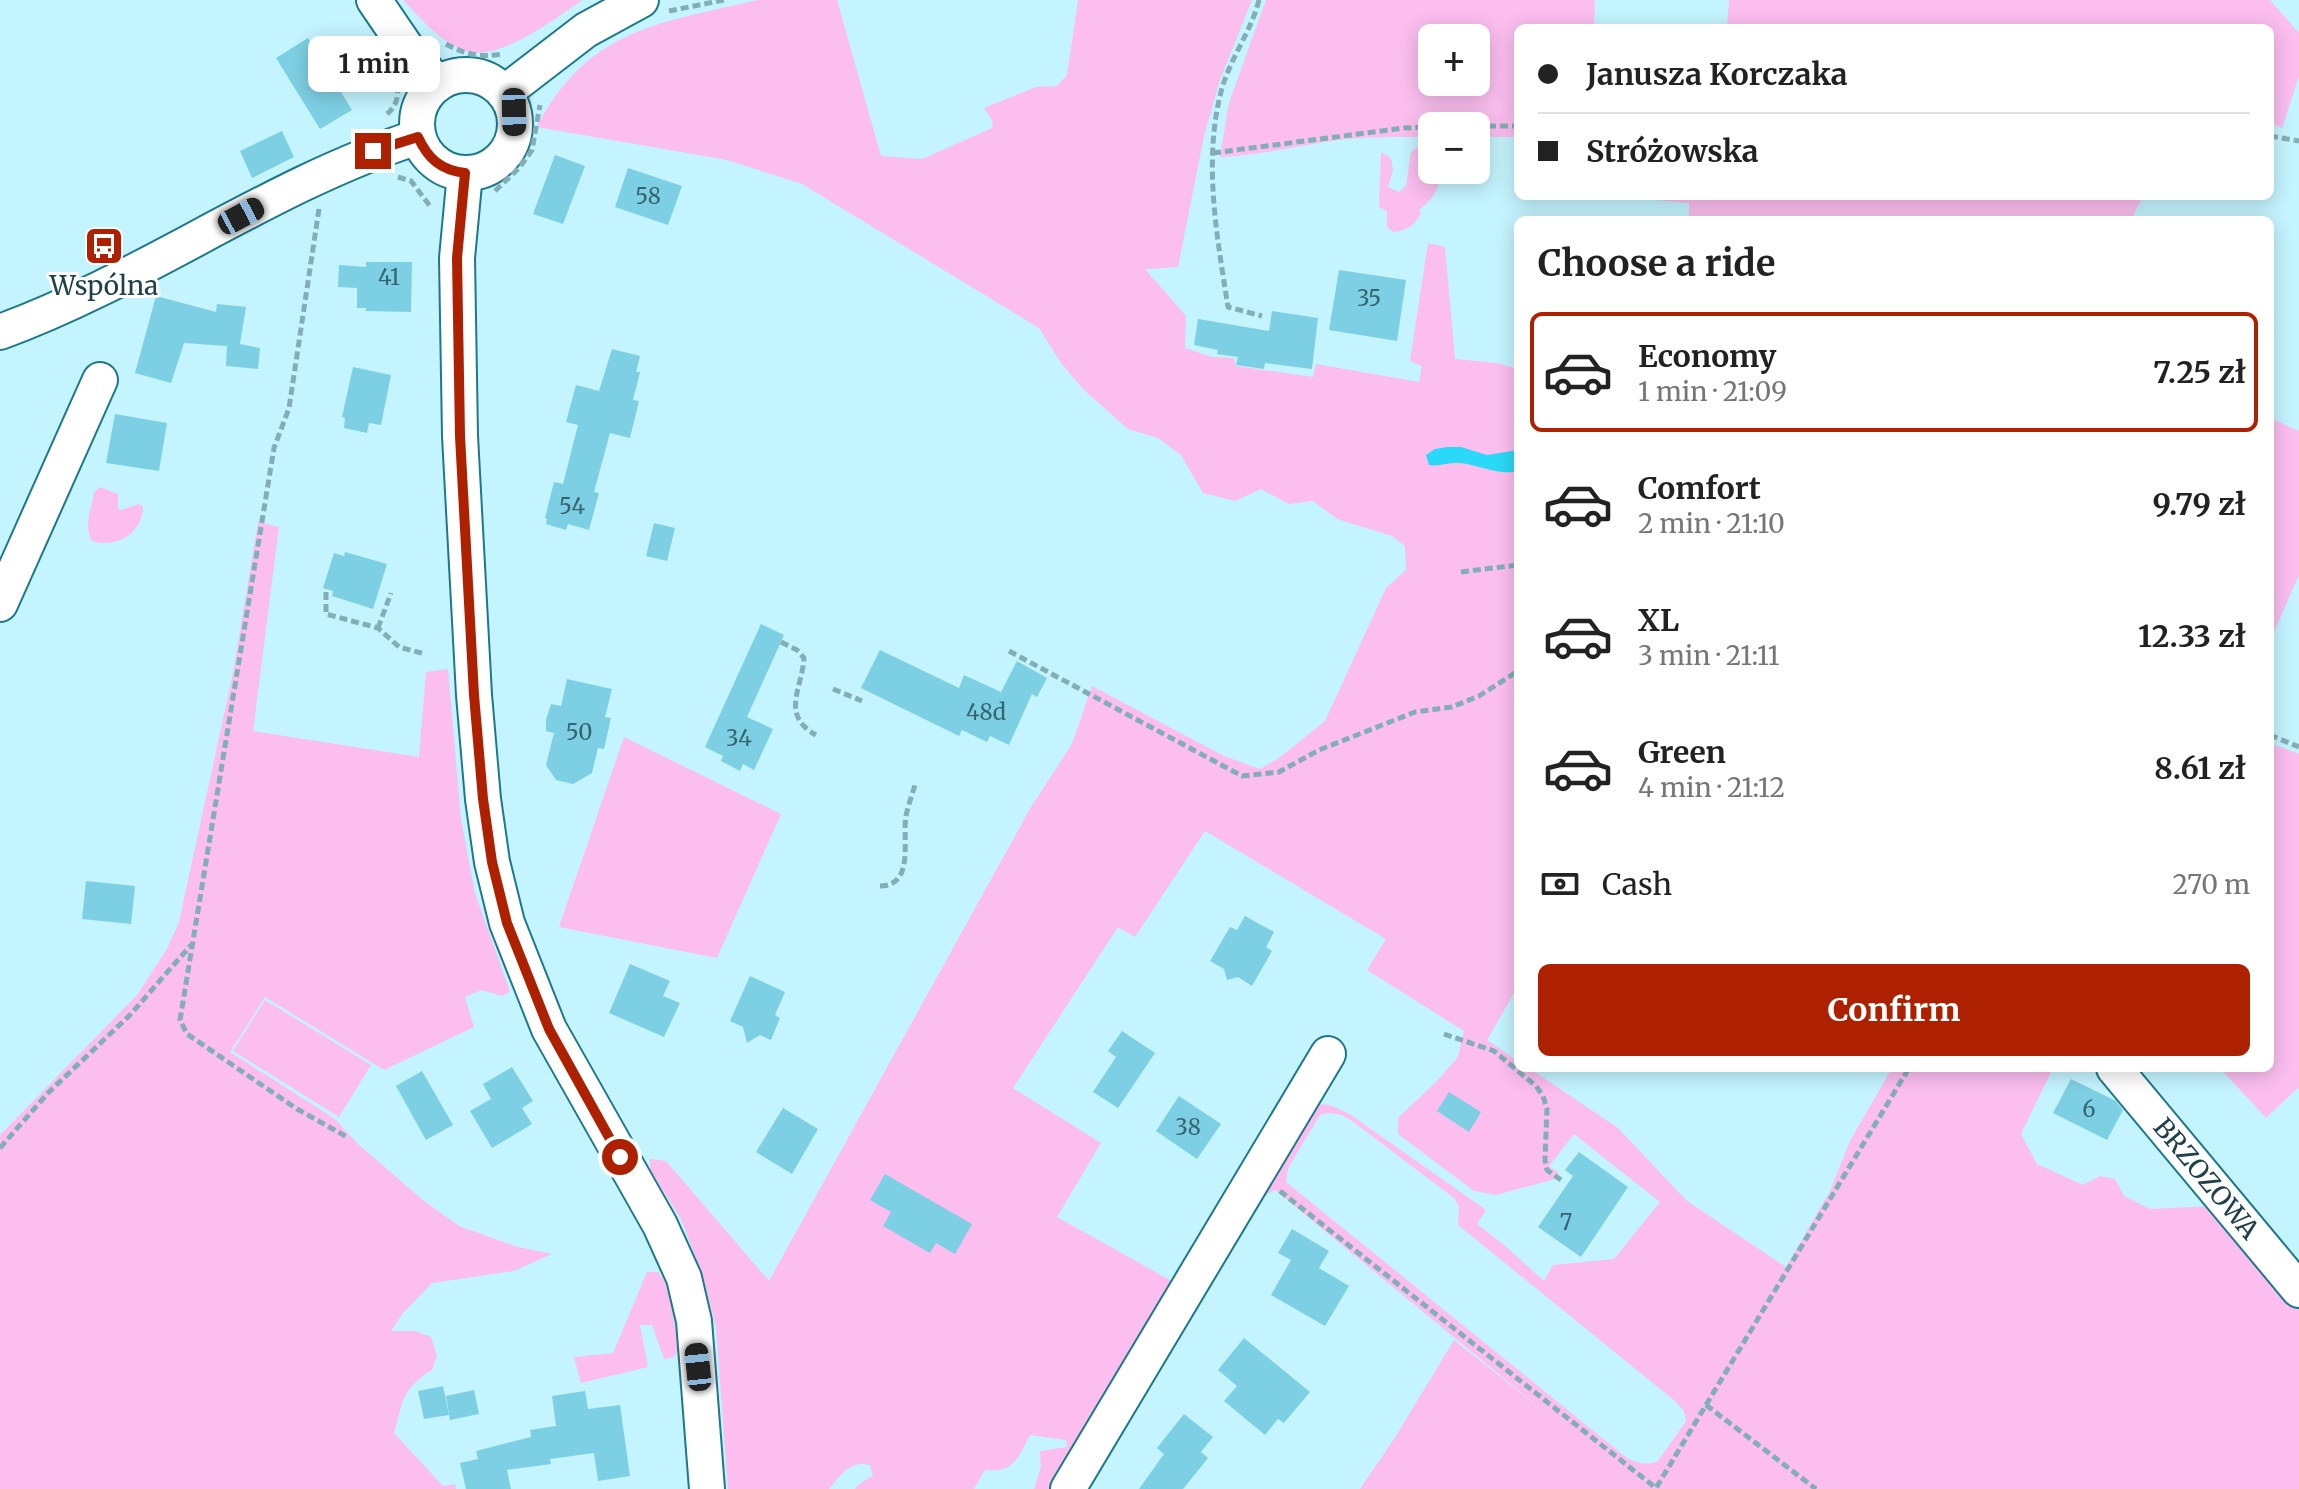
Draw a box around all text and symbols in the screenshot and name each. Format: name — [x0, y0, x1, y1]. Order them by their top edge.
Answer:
map controls — [1418, 24, 1490, 184]
button: + — [1418, 24, 1490, 96]
callout: 1 min — [307, 35, 439, 91]
text: 1 min — [339, 47, 409, 80]
text: Janusza Korczaka — [1586, 55, 1848, 93]
car — [502, 88, 526, 136]
button: − — [1418, 112, 1490, 184]
text: Stróżowska — [1586, 132, 1759, 170]
route end — [355, 133, 391, 169]
house number: 58 — [635, 182, 661, 210]
car — [214, 194, 268, 238]
bus stop icon: Wspólna — [83, 225, 125, 267]
text: Choose a ride — [1538, 241, 1775, 286]
house number: 41 — [378, 263, 400, 291]
place label: Wspólna — [49, 269, 158, 302]
house number: 35 — [1357, 284, 1381, 312]
icon: car — [1542, 336, 1614, 408]
text: Economy — [1638, 337, 1776, 375]
text: 7.25 zł — [2153, 353, 2246, 391]
text: 1 min · 21:09 — [1638, 375, 1787, 408]
icon: car — [1542, 468, 1614, 540]
text: Comfort — [1638, 469, 1761, 507]
text: 9.79 zł — [2152, 485, 2246, 523]
house number: 54 — [559, 492, 585, 520]
text: 2 min · 21:10 — [1638, 507, 1785, 540]
icon: car — [1542, 600, 1614, 672]
text: XL — [1638, 601, 1679, 639]
text: 12.33 zł — [2138, 617, 2246, 655]
text: 3 min · 21:11 — [1638, 639, 1780, 672]
house number: 48d — [966, 698, 1006, 726]
house number: 50 — [566, 718, 592, 746]
house number: 34 — [726, 724, 752, 752]
icon: car — [1542, 732, 1614, 804]
text: Green — [1638, 733, 1726, 771]
text: 8.61 zł — [2154, 749, 2246, 787]
text: 4 min · 21:12 — [1638, 771, 1785, 804]
icon: cash — [1538, 862, 1582, 906]
text: Cash — [1602, 865, 1672, 903]
text: 270 m — [2173, 868, 2250, 901]
button: Confirm — [1538, 964, 2250, 1056]
house number: 6 — [2082, 1095, 2096, 1123]
street label: BRZOZOWA — [2147, 1111, 2267, 1246]
house number: 38 — [1175, 1113, 1201, 1141]
route start — [602, 1139, 638, 1175]
house number: 7 — [1560, 1208, 1572, 1236]
car — [684, 1342, 712, 1392]

